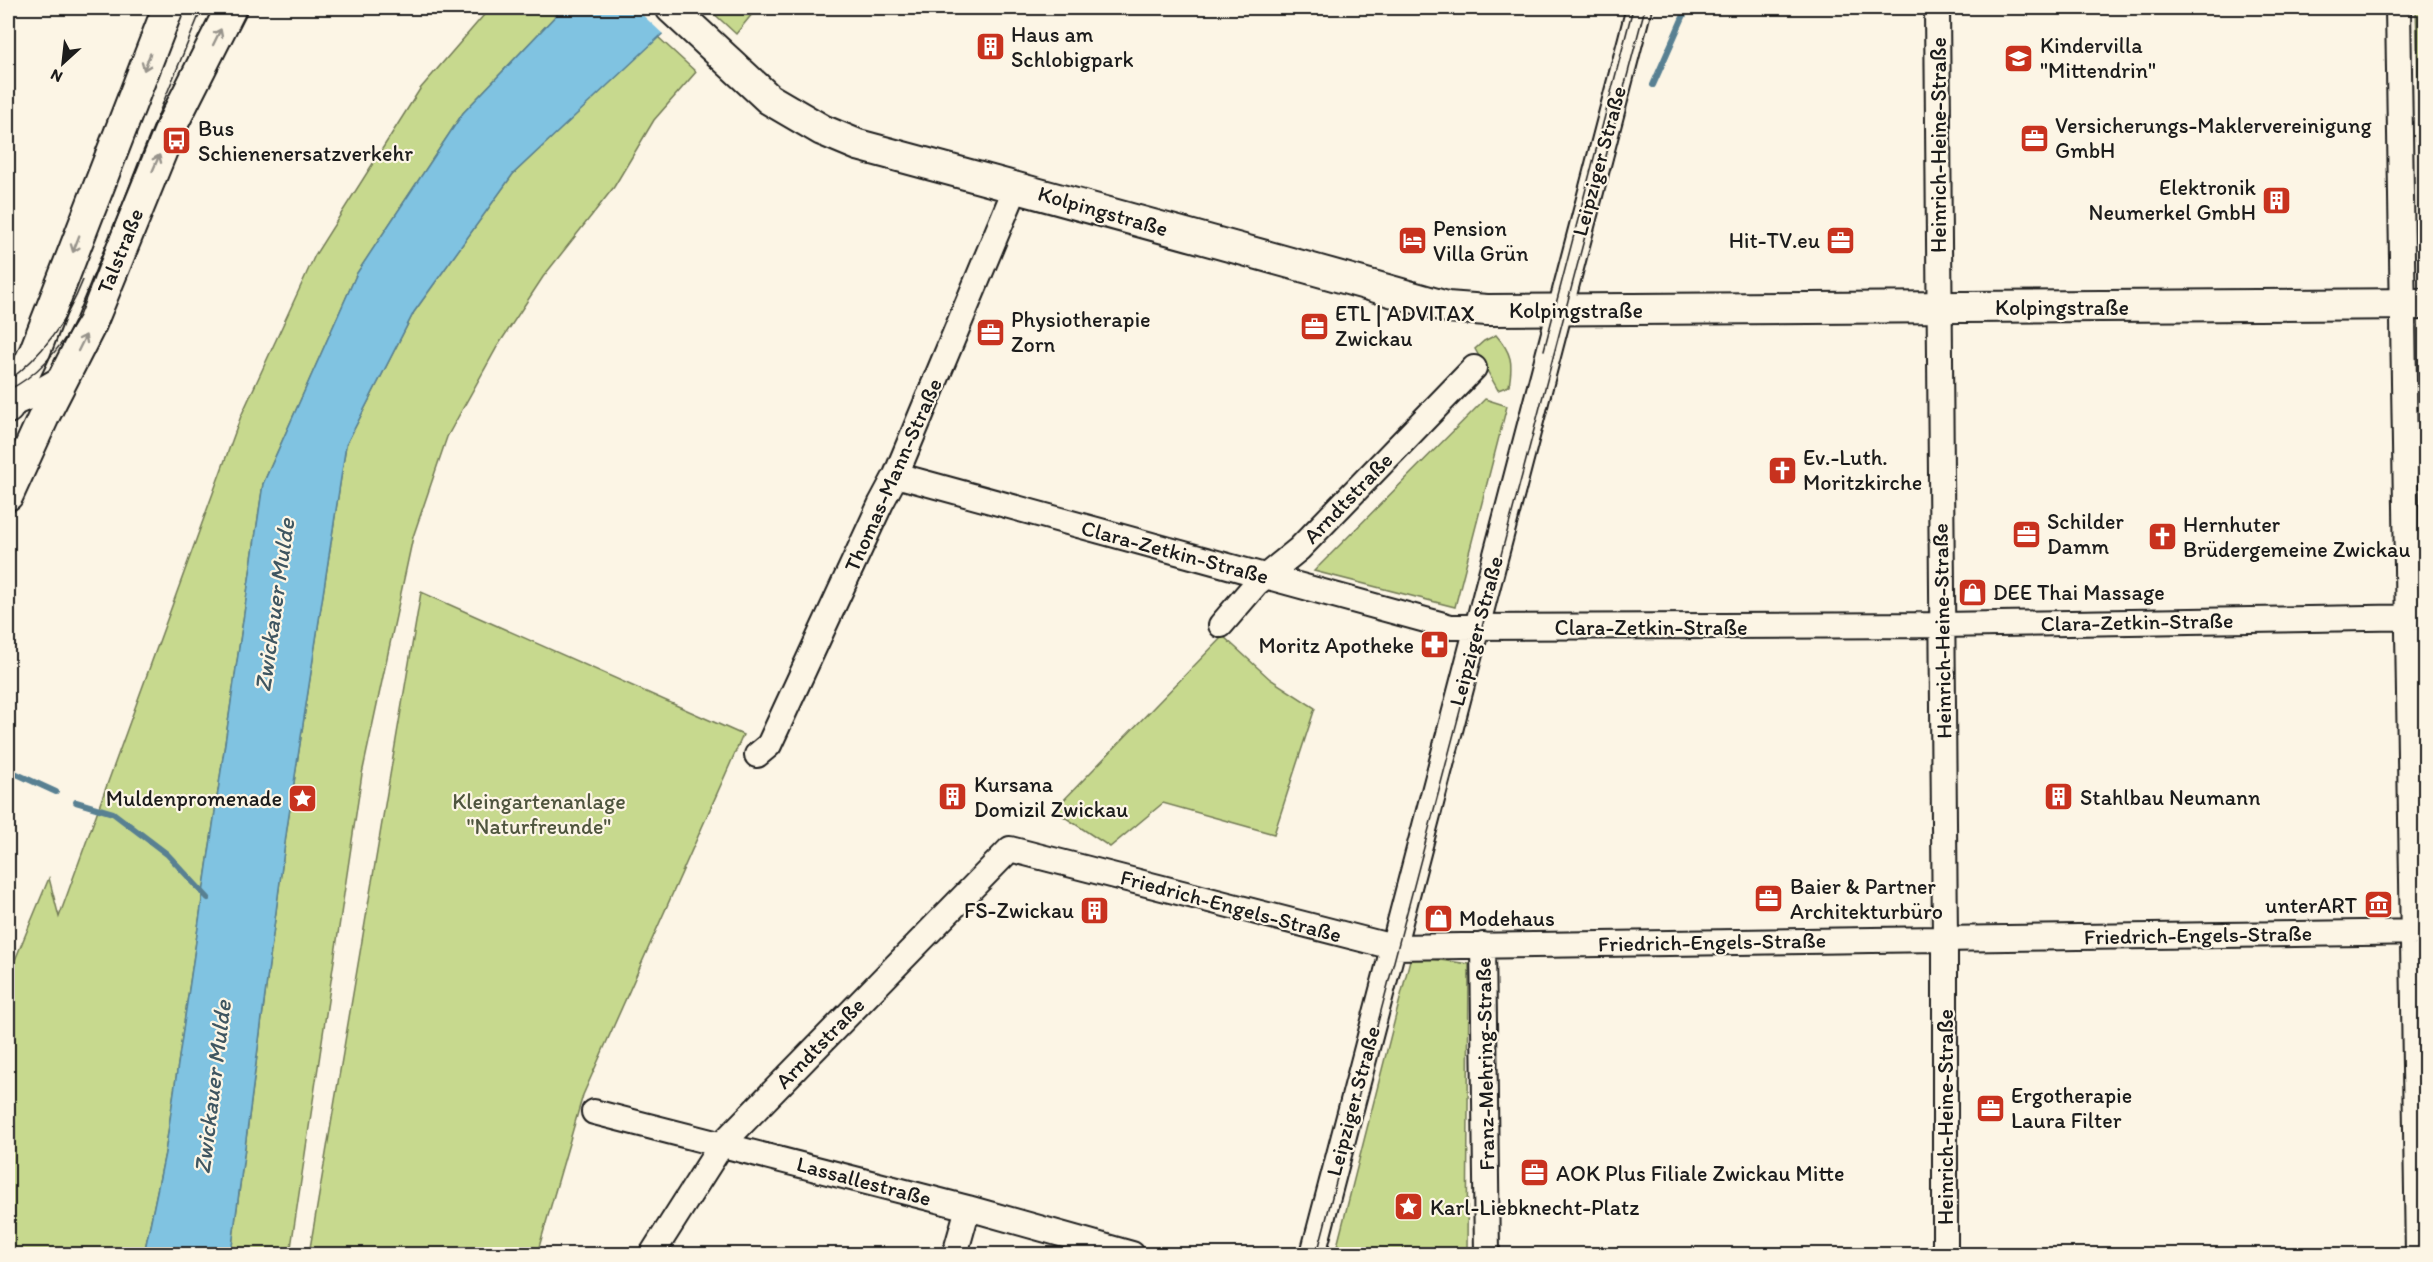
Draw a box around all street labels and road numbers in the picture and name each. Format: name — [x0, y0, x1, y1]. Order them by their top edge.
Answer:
street label: Heinrich-Heine-Straße — [1925, 37, 1952, 253]
street label: Leipziger Straße — [1566, 83, 1632, 239]
street label: Kolpingstraße — [1035, 180, 1171, 242]
street label: Talstraße — [91, 204, 149, 298]
street label: Kolpingstraße — [1995, 294, 2129, 321]
street label: Kolpingstraße — [1509, 297, 1643, 324]
street label: Thomas-Mann-Straße — [838, 374, 948, 576]
street label: Arndtstraße — [1298, 447, 1398, 549]
street label: Clara-Zetkin-Straße — [1078, 514, 1272, 590]
street label: Heinrich-Heine-Straße — [1927, 523, 1957, 739]
street label: Leipziger Straße — [1443, 553, 1509, 709]
street label: Clara-Zetkin-Straße — [2040, 607, 2234, 637]
street label: Clara-Zetkin-Straße — [1554, 614, 1748, 641]
street label: Friedrich-Engels-Straße — [1117, 863, 1345, 949]
street label: Friedrich-Engels-Straße — [2084, 920, 2312, 950]
street label: Friedrich-Engels-Straße — [1598, 927, 1826, 957]
street label: Franz-Mehring-Straße — [1470, 957, 1500, 1171]
street label: Arndtstraße — [770, 992, 870, 1094]
street label: Heinrich-Heine-Straße — [1932, 1009, 1959, 1225]
street label: Leipziger Straße — [1320, 1023, 1386, 1179]
street label: Lassallestraße — [794, 1150, 934, 1212]

